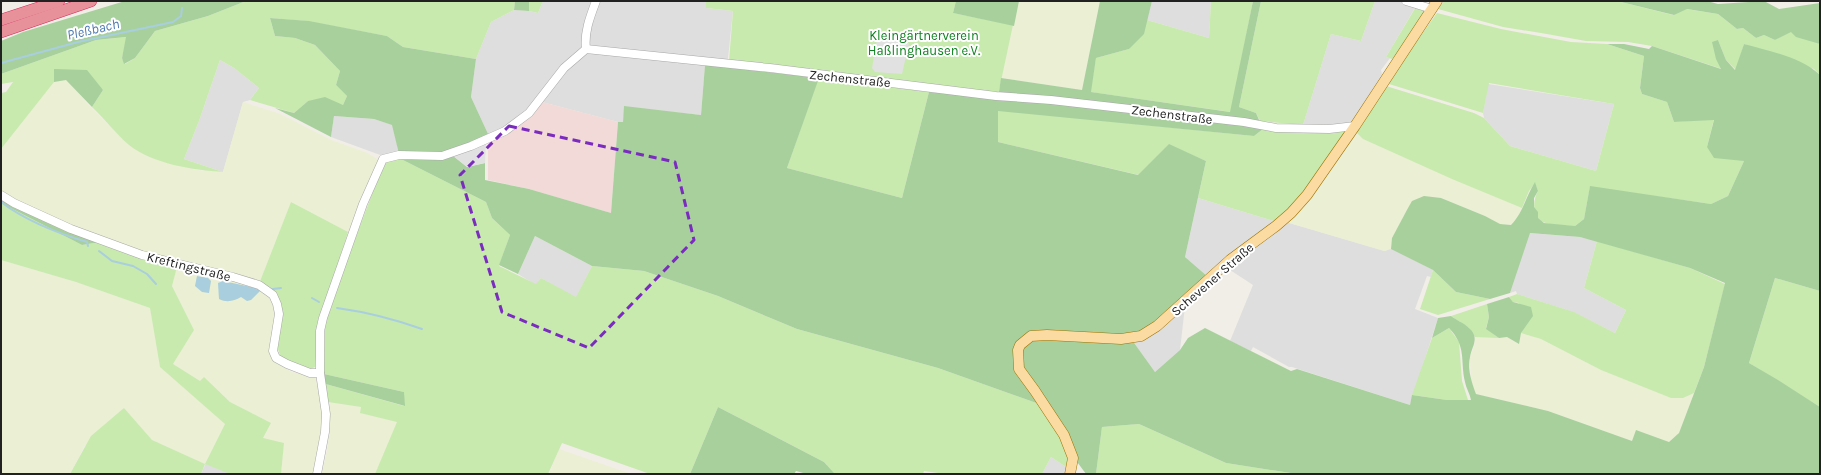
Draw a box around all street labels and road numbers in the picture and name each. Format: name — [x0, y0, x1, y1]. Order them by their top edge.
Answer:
street label: Zechenstraße — [809, 67, 892, 90]
street label: Zechenstraße — [1130, 102, 1214, 127]
street label: Schevener Straße — [1168, 239, 1257, 319]
street label: Kreftingstraße — [145, 249, 233, 284]

